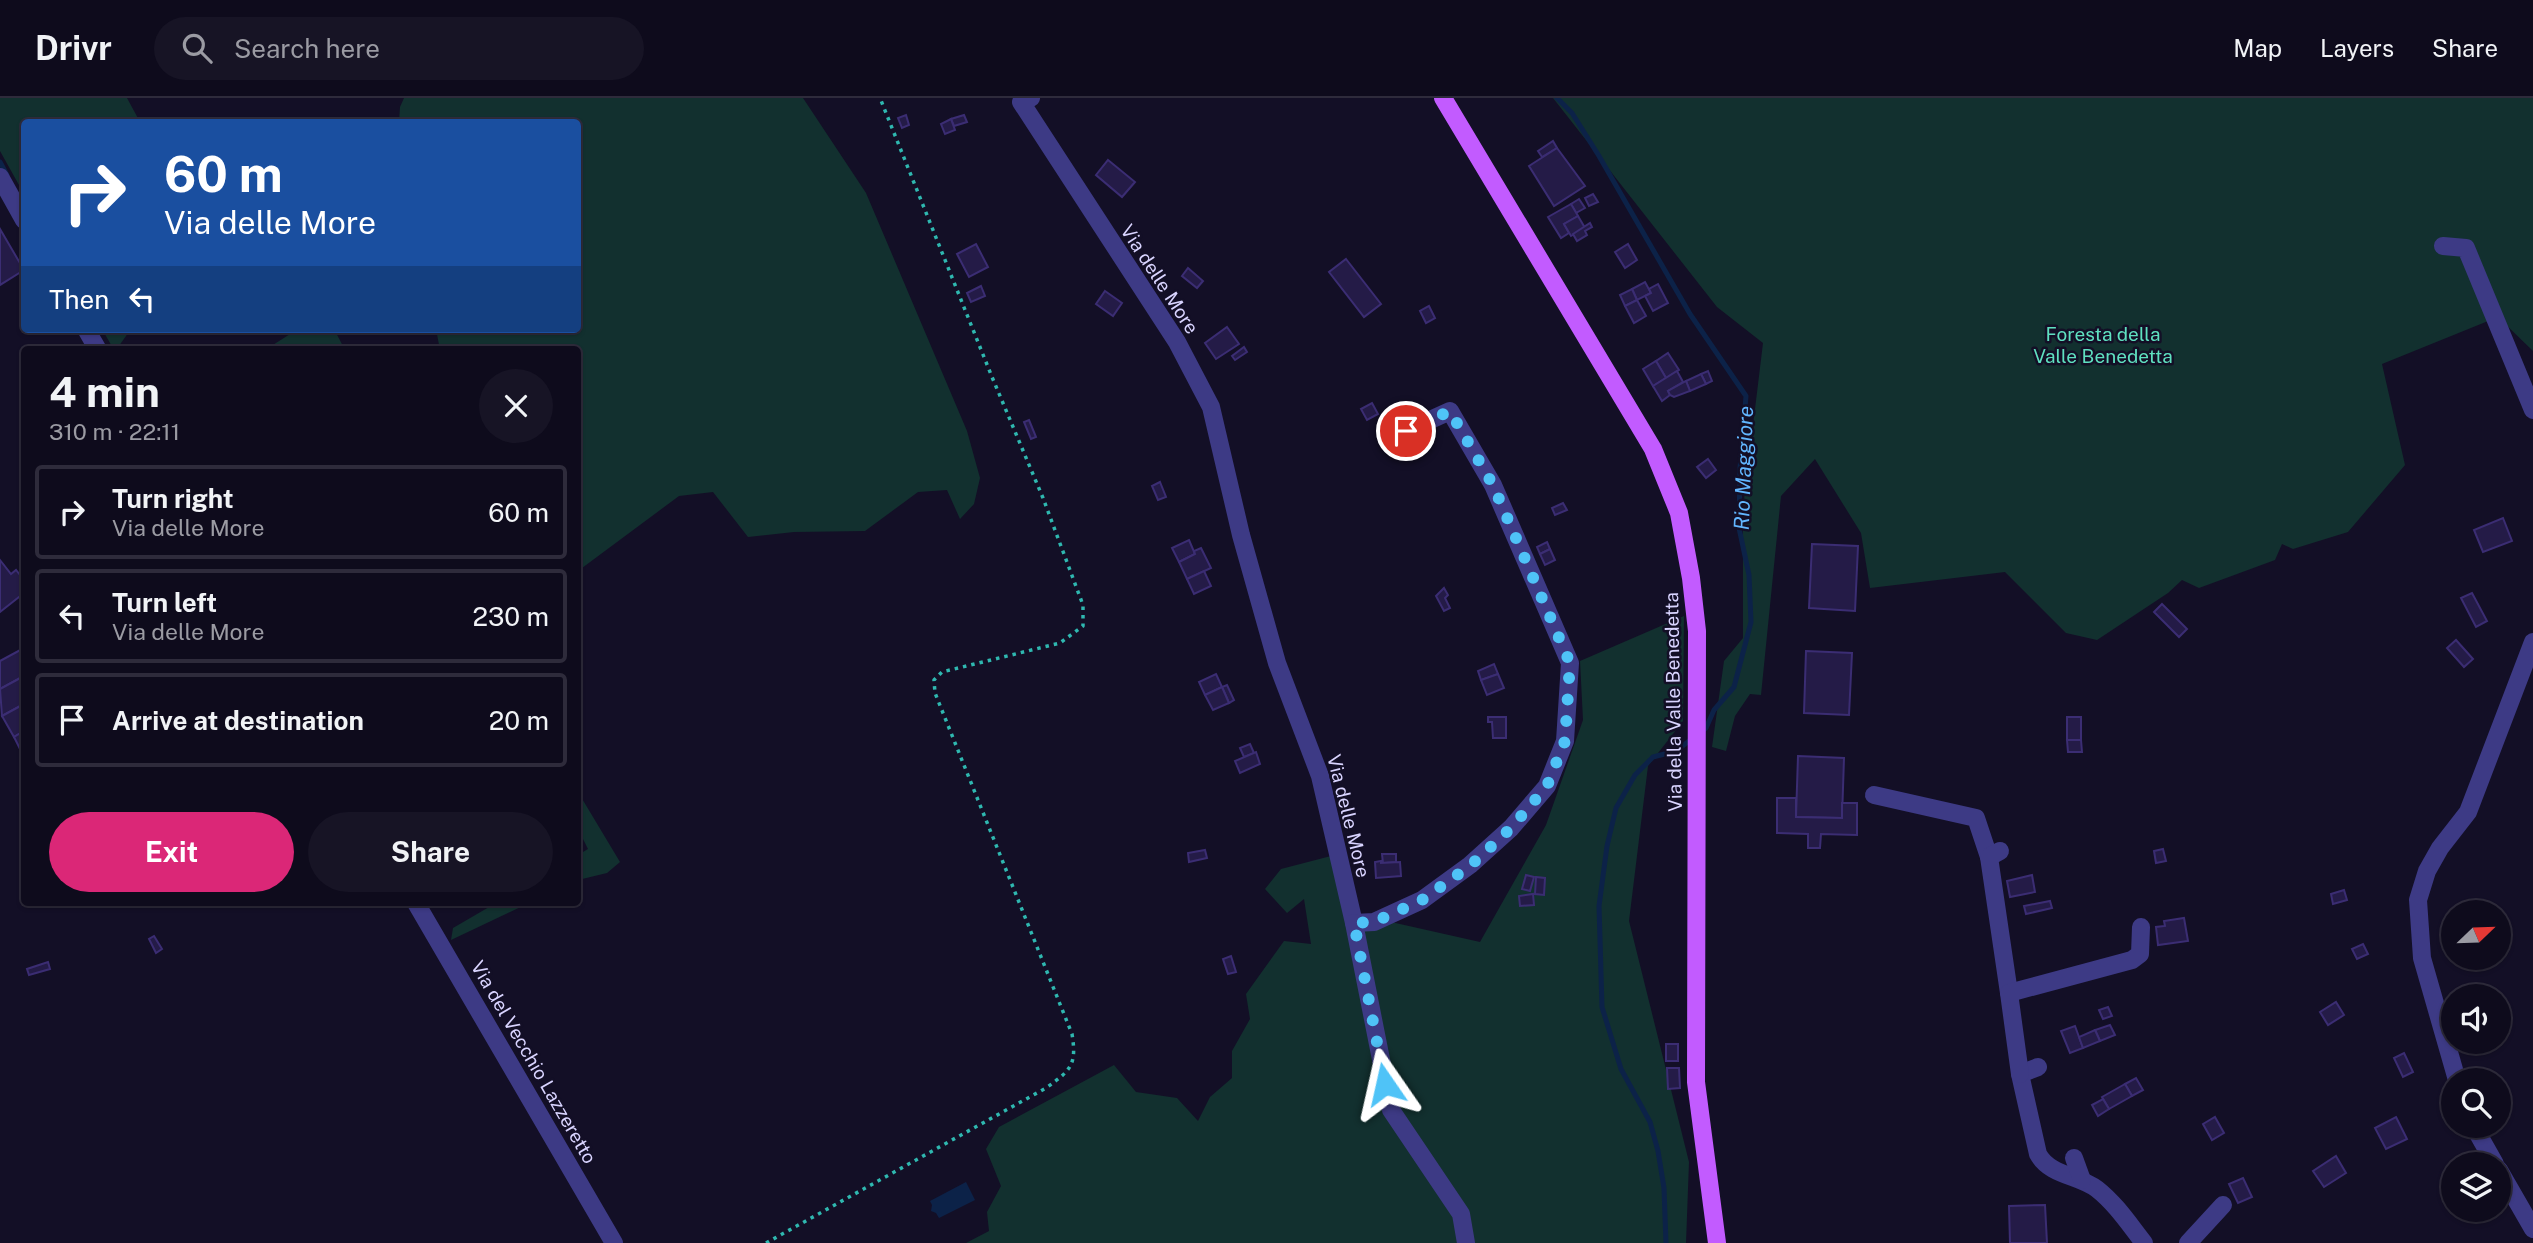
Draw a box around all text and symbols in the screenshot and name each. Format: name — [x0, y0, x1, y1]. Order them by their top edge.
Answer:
search box — [154, 17, 644, 80]
text: Drivr — [35, 29, 112, 67]
icon: search — [178, 29, 216, 67]
text: Search here — [234, 33, 380, 64]
text: Map — [2233, 34, 2282, 62]
text: Layers — [2320, 34, 2394, 62]
text: Share — [2432, 34, 2498, 62]
text: 60 m — [164, 145, 283, 203]
icon: right — [49, 147, 140, 238]
text: Via delle More — [164, 204, 376, 241]
street label: Via delle More — [1116, 220, 1204, 338]
icon: left — [123, 280, 161, 318]
text: Then — [49, 284, 109, 315]
park label: Foresta della Valle Benedetta — [2033, 323, 2173, 367]
text: 4 min — [49, 367, 160, 416]
button: close — [479, 369, 553, 443]
pin — [1376, 401, 1436, 461]
water label: Rio Maggiore — [1729, 405, 1758, 531]
icon: arrive — [1387, 412, 1425, 450]
text: 310 m · 22:11 — [49, 418, 180, 445]
text: Turn right — [112, 483, 234, 514]
icon: right — [53, 493, 91, 531]
text: 60 m — [488, 497, 549, 528]
text: Via delle More — [112, 514, 264, 541]
text: Turn left — [112, 587, 217, 618]
street label: Via della Valle Benedetta — [1660, 592, 1686, 812]
icon: left — [53, 597, 91, 635]
text: 230 m — [473, 601, 549, 632]
text: Via delle More — [112, 618, 264, 645]
icon: arrive — [53, 701, 91, 739]
text: Arrive at destination — [112, 705, 364, 736]
text: 20 m — [489, 705, 549, 736]
street label: Via delle More — [1323, 752, 1375, 880]
button: Exit — [49, 812, 294, 892]
button: Share — [308, 812, 553, 892]
north arrow — [2441, 900, 2511, 970]
map controls — [2441, 900, 2511, 1222]
street label: Via del Vecchio Lazzeretto — [467, 957, 601, 1167]
button: sound — [2441, 984, 2511, 1054]
position arrow — [1348, 1047, 1422, 1121]
button: search — [2441, 1068, 2511, 1138]
button: layers — [2441, 1152, 2511, 1222]

